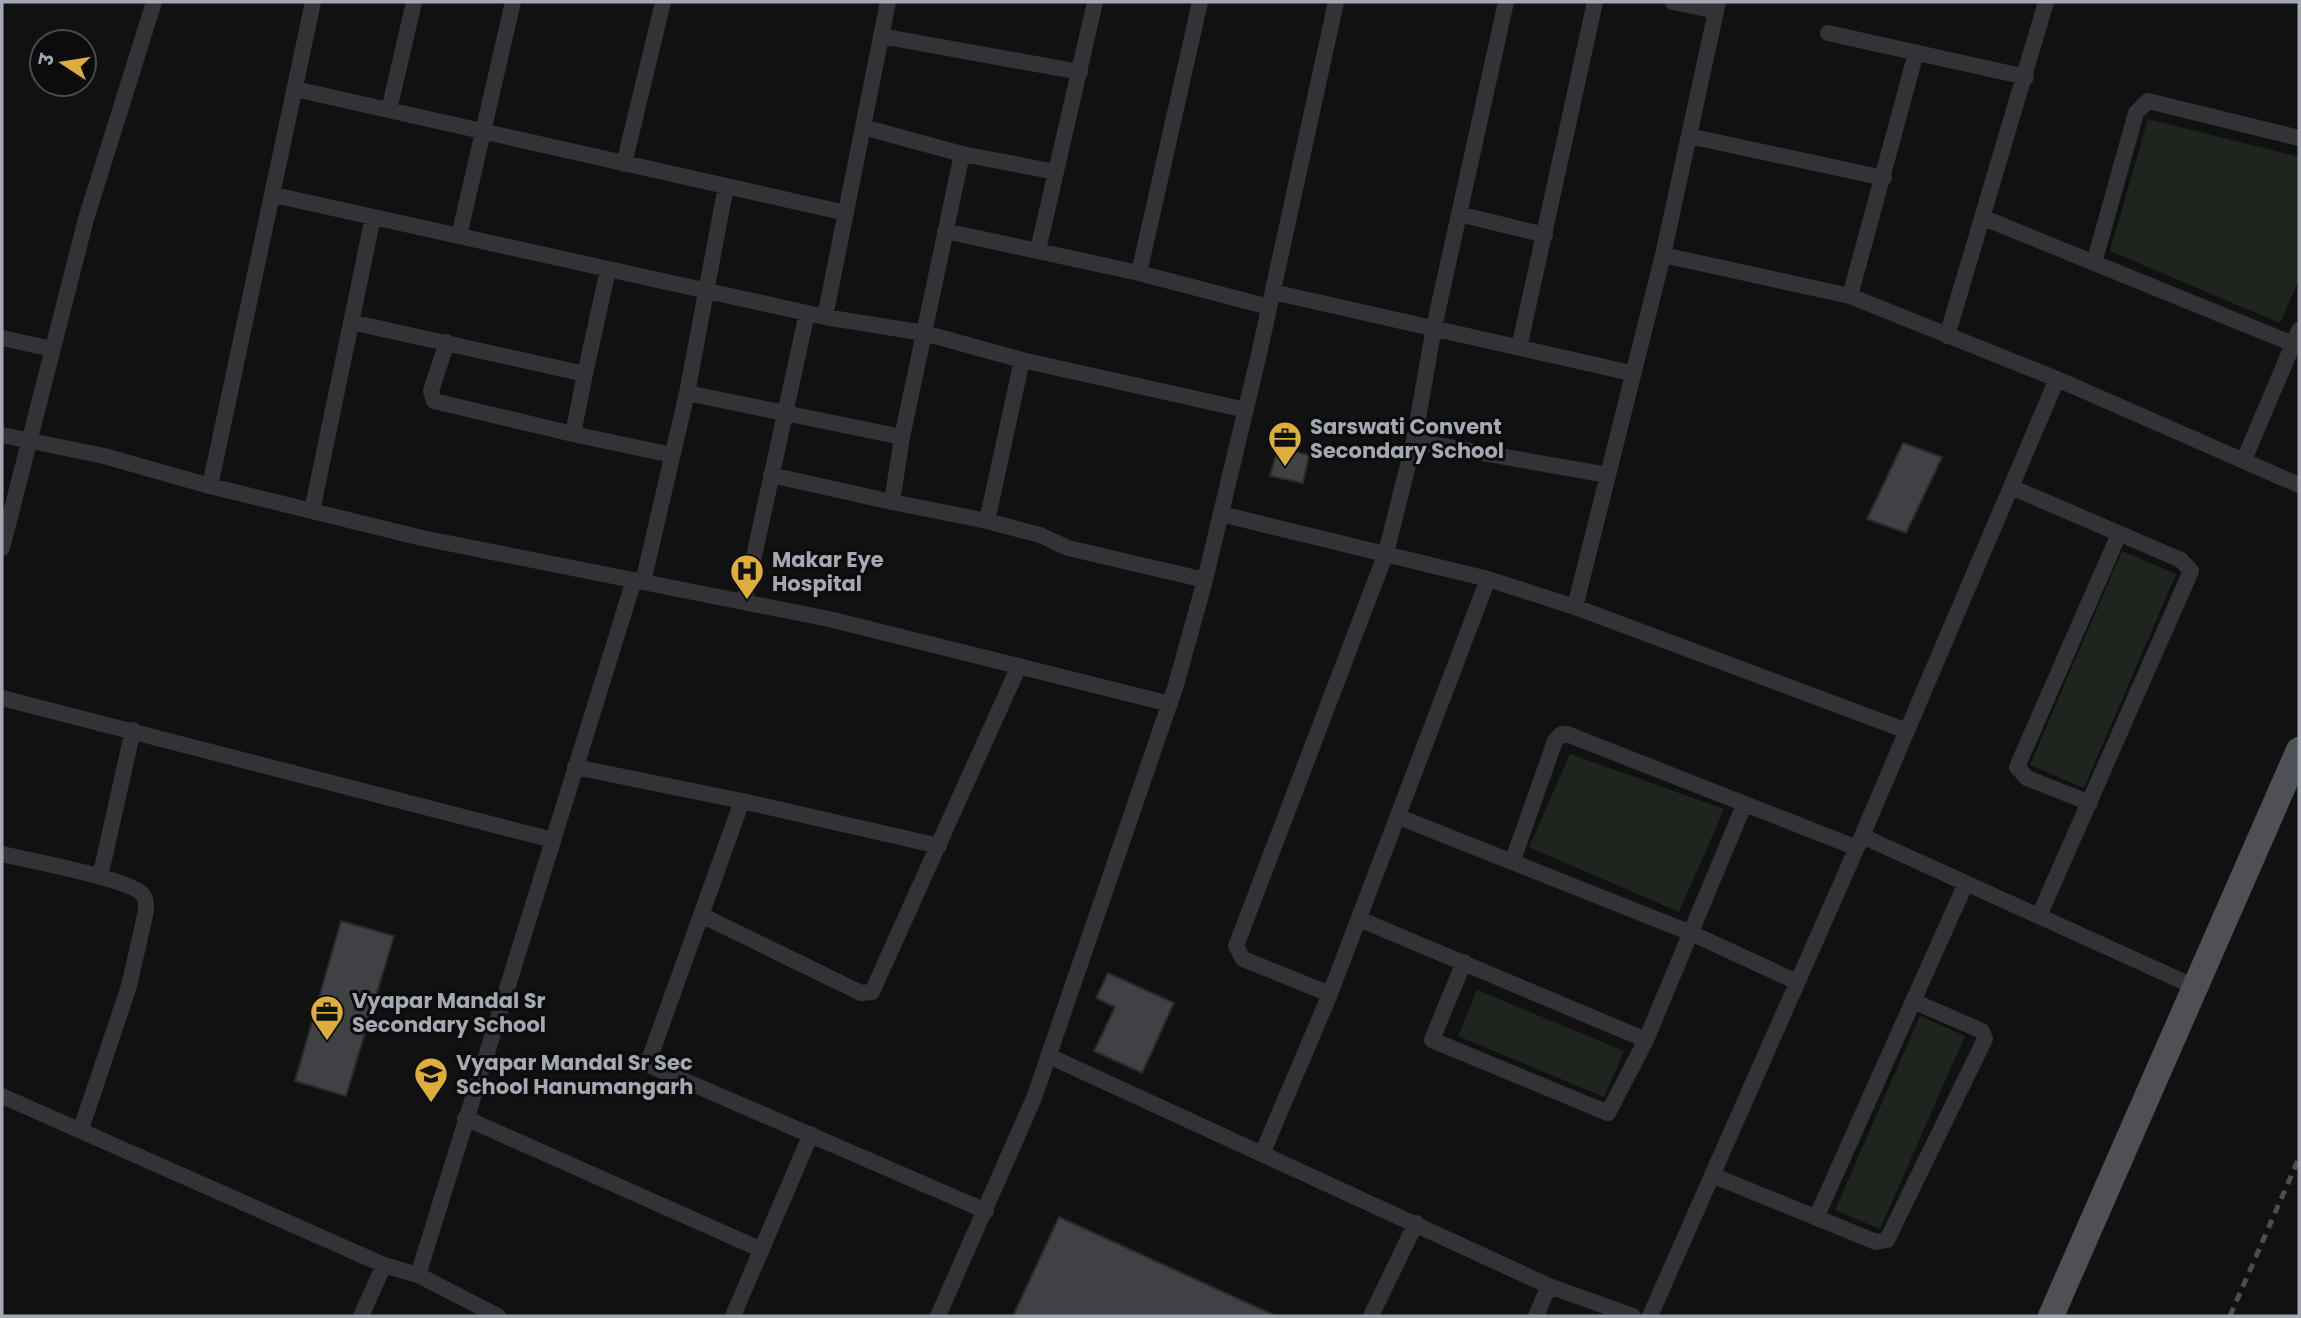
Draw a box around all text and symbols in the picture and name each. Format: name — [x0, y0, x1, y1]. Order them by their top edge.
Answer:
north arrow — [28, 28, 98, 98]
text: उ — [32, 50, 61, 69]
place label: Sarswati Convent Secondary School — [1310, 412, 1504, 465]
office icon: Sarswati Convent Secondary School — [1266, 419, 1304, 468]
place label: Makar Eye Hospital — [772, 545, 884, 598]
hospital icon: Makar Eye Hospital — [728, 552, 766, 601]
place label: Vyapar Mandal Sr Secondary School — [352, 986, 546, 1039]
office icon: Vyapar Mandal Sr Secondary School — [308, 993, 346, 1042]
place label: Vyapar Mandal Sr Sec School Hanumangarh — [456, 1048, 693, 1101]
school or university icon: Vyapar Mandal Sr Sec School Hanumangarh — [412, 1055, 450, 1104]

